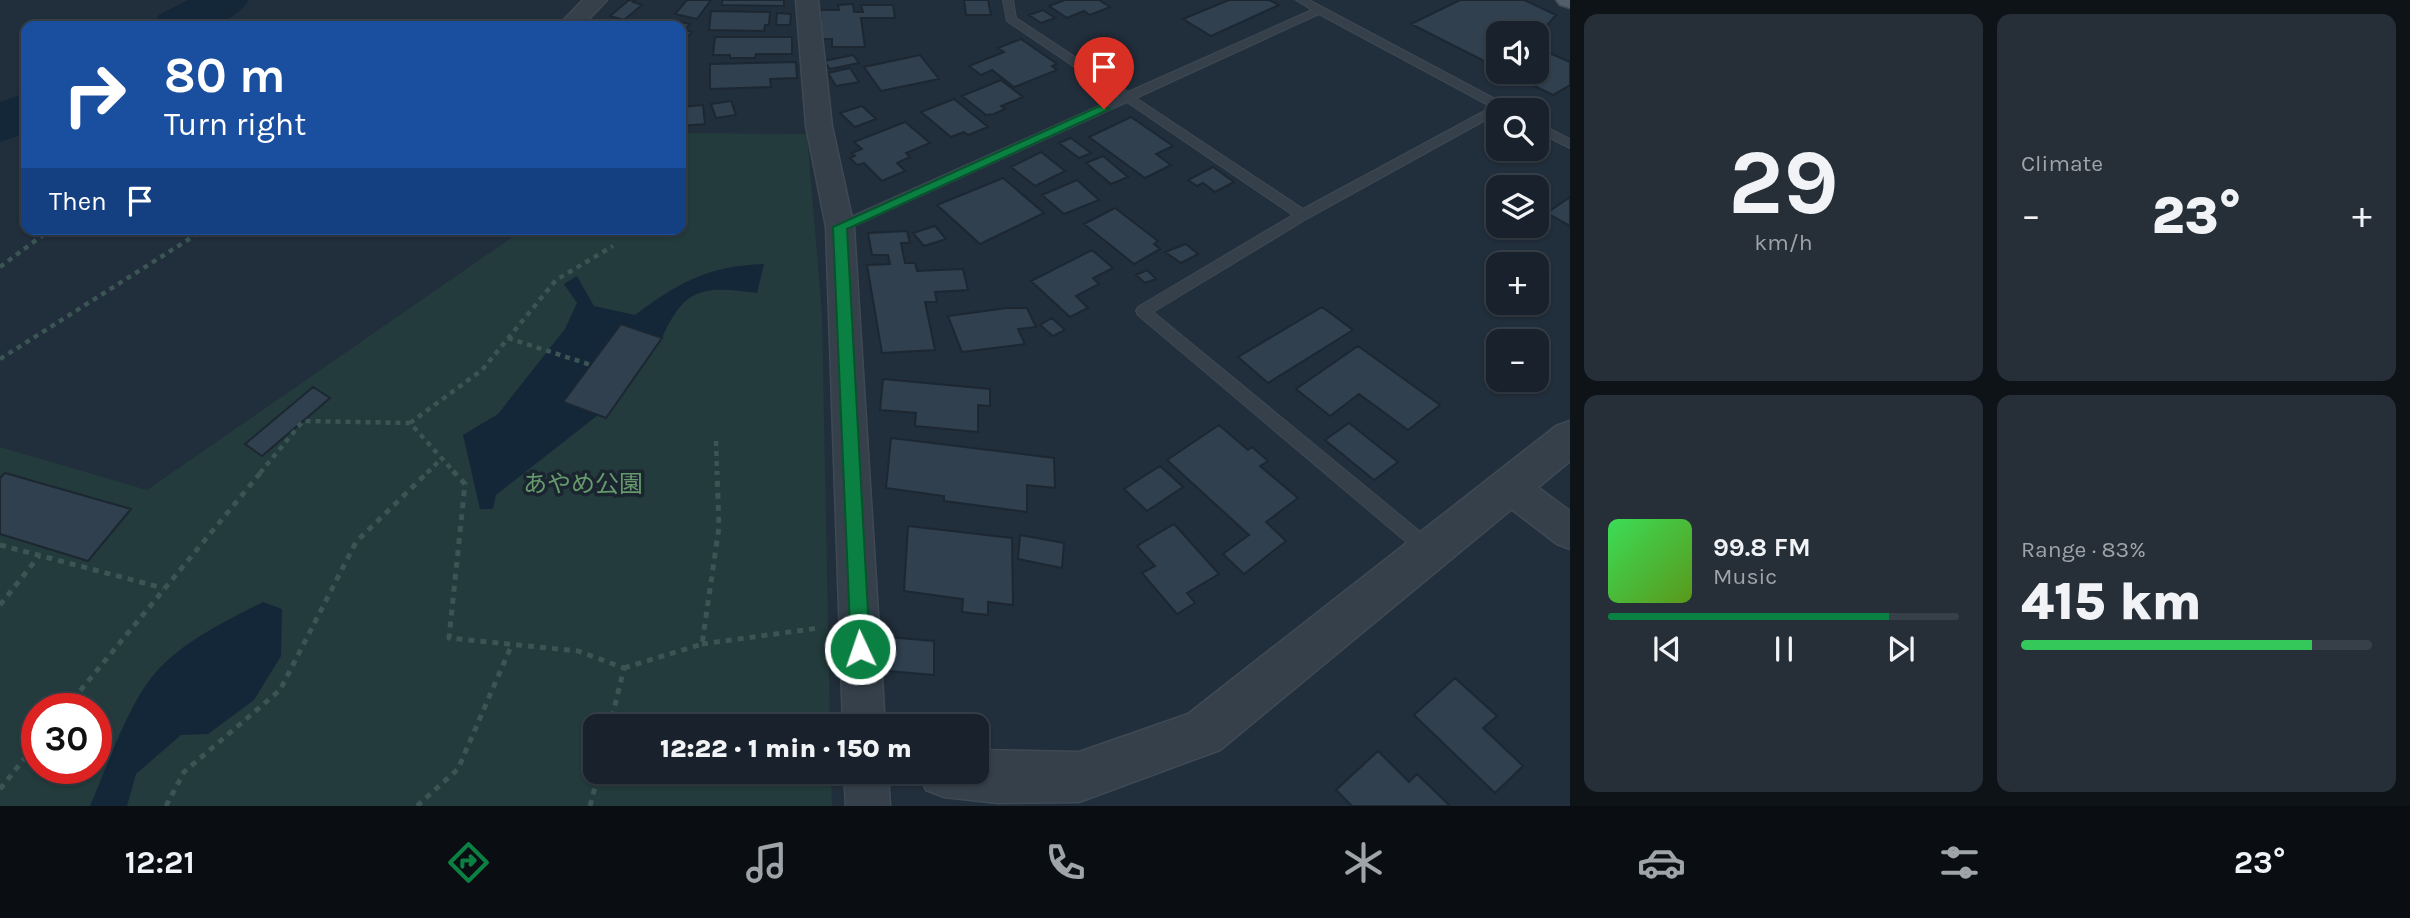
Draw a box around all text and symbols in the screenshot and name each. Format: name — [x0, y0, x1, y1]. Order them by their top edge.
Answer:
map controls — [1486, 21, 1549, 392]
button: sound — [1486, 21, 1549, 84]
pin — [1074, 37, 1134, 109]
text: 80 m — [164, 47, 286, 104]
icon: arrive — [1085, 48, 1123, 86]
icon: right — [49, 49, 140, 140]
button: search — [1486, 98, 1549, 161]
text: Turn right — [164, 106, 306, 143]
text: 29 — [1728, 130, 1839, 236]
text: Climate — [2021, 150, 2103, 177]
button: layers — [1486, 175, 1549, 238]
icon: arrive — [121, 182, 159, 220]
text: 23° — [2152, 185, 2241, 246]
text: Then — [49, 186, 107, 217]
text: − — [2021, 193, 2041, 238]
text: + — [2352, 193, 2372, 238]
text: km/h — [1754, 229, 1813, 256]
button: + — [1486, 252, 1549, 315]
button: − — [1486, 329, 1549, 392]
park label: あやめ公園 — [523, 470, 643, 498]
text: 99.8 FM — [1713, 532, 1811, 563]
text: Range · 83% — [2021, 536, 2146, 563]
text: Music — [1713, 563, 1777, 590]
text: 415 km — [2021, 571, 2202, 632]
position arrow — [823, 612, 897, 686]
icon: previous — [1648, 630, 1686, 668]
icon: pause — [1765, 630, 1803, 668]
icon: next — [1882, 630, 1920, 668]
speed limit sign: 30 — [21, 693, 112, 784]
text: 12:22 · 1 min · 150 m — [660, 733, 912, 764]
icon: directions — [444, 838, 493, 887]
icon: music — [742, 838, 791, 887]
icon: phone — [1041, 838, 1090, 887]
icon: climate — [1339, 838, 1388, 887]
icon: car — [1637, 838, 1686, 887]
icon: filters — [1935, 838, 1984, 887]
text: 12:21 — [125, 844, 195, 881]
text: 23° — [2234, 844, 2285, 881]

